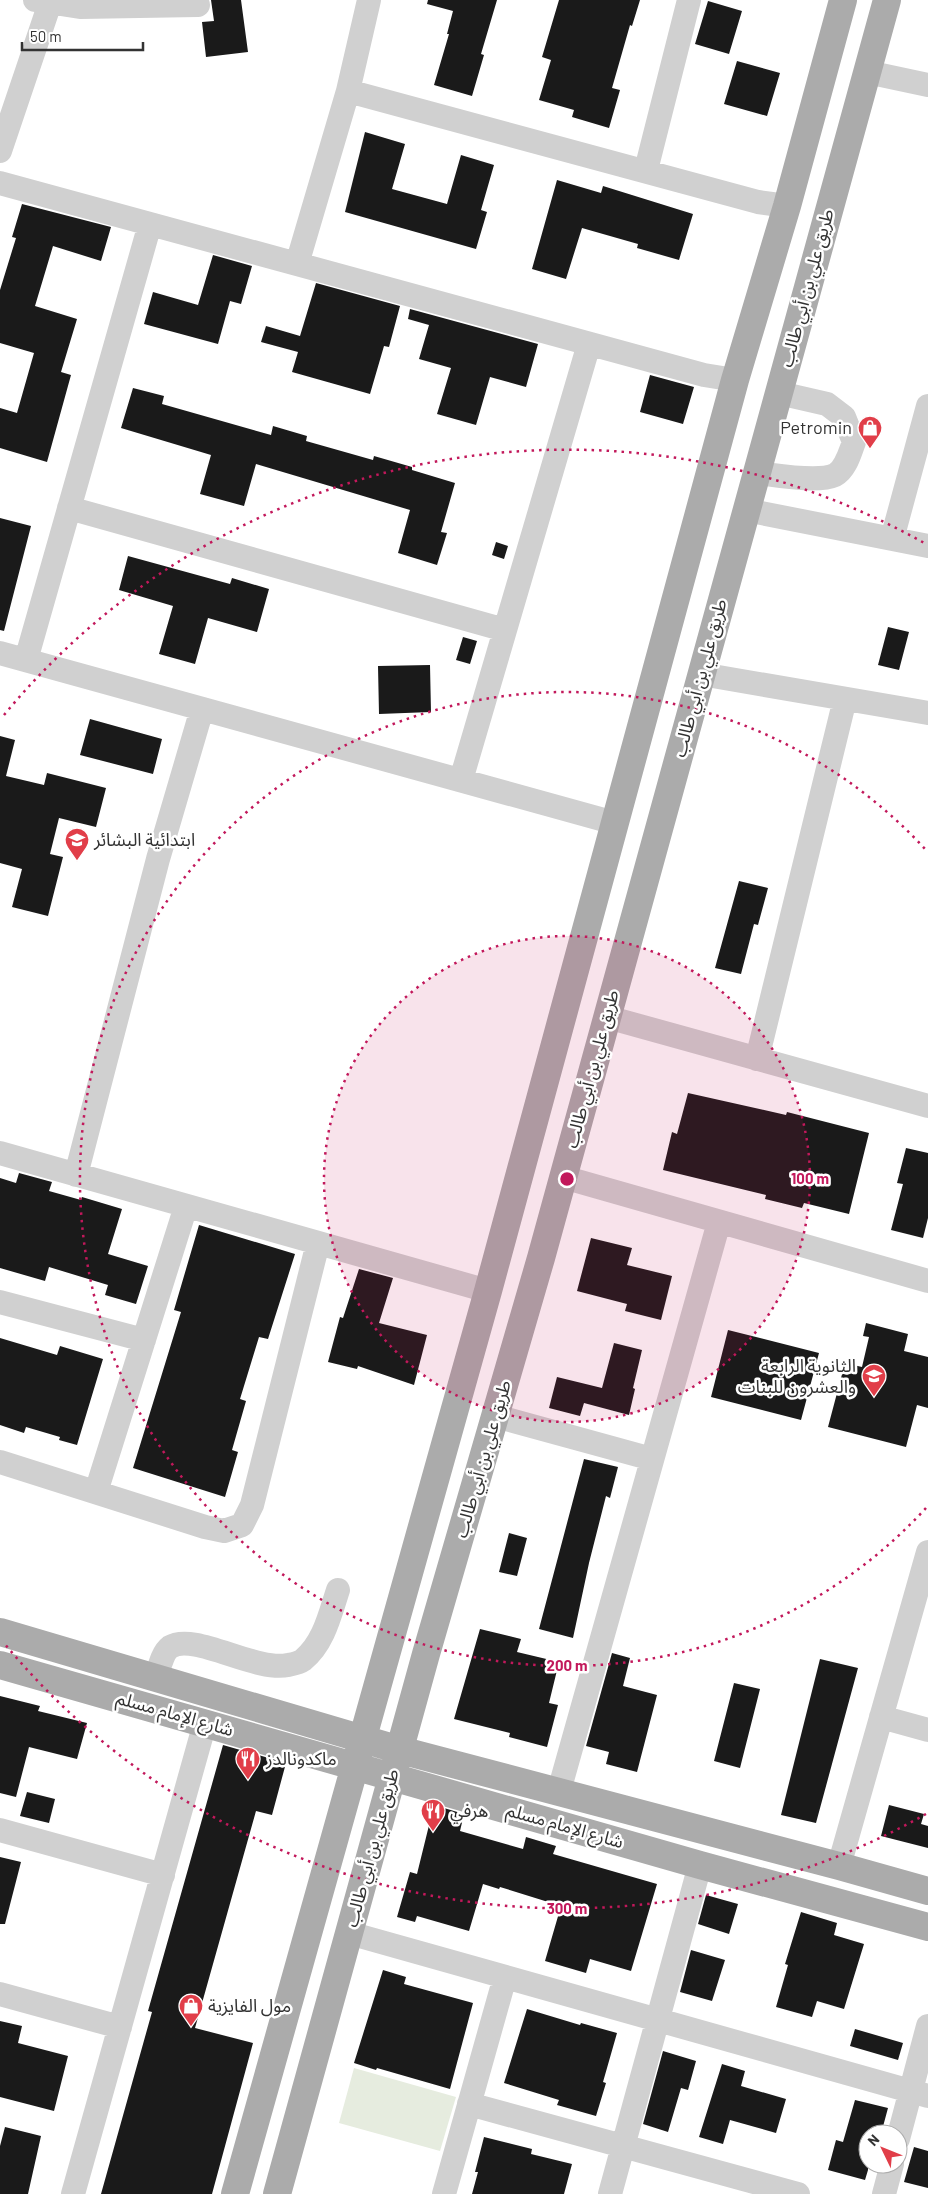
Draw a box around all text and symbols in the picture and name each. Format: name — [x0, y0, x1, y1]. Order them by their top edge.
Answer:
scale bar — [22, 20, 144, 52]
text: 50 m — [30, 27, 62, 45]
street label: طريق علي بن أبي طالب — [774, 206, 841, 370]
shop icon: Petromin — [857, 415, 883, 449]
place label: Petromin — [780, 416, 852, 438]
street label: طريق علي بن أبي طالب — [667, 596, 734, 760]
school or university icon: ابتدائية البشائر — [64, 827, 90, 861]
place label: ابتدائية البشائر — [93, 828, 195, 851]
street label: طريق علي بن أبي طالب — [559, 987, 626, 1151]
text: 100 m — [791, 1169, 829, 1187]
centre of rings — [558, 1170, 576, 1188]
place label: الثانوية الرابعة والعشرون للبنات — [738, 1354, 856, 1398]
school or university icon: الثانوية الرابعة والعشرون للبنات — [861, 1363, 887, 1397]
street label: طريق علي بن أبي طالب — [449, 1377, 518, 1541]
text: 200 m — [546, 1656, 588, 1674]
street label: شارع الإمام مسلم — [113, 1686, 236, 1744]
restaurant icon: ماكدونالدز — [235, 1746, 261, 1780]
place label: ماكدونالدز — [265, 1747, 337, 1770]
street label: طريق علي بن أبي طالب — [339, 1766, 406, 1930]
restaurant icon: هرفي — [420, 1798, 446, 1832]
street label: شارع الإمام مسلم — [503, 1798, 626, 1856]
place label: هرفي — [450, 1799, 488, 1824]
text: 300 m — [547, 1899, 587, 1917]
shop icon: مول الفايزية — [178, 1993, 204, 2027]
place label: مول الفايزية — [208, 1994, 291, 2017]
north arrow — [858, 2124, 908, 2174]
text: N — [864, 2131, 883, 2149]

